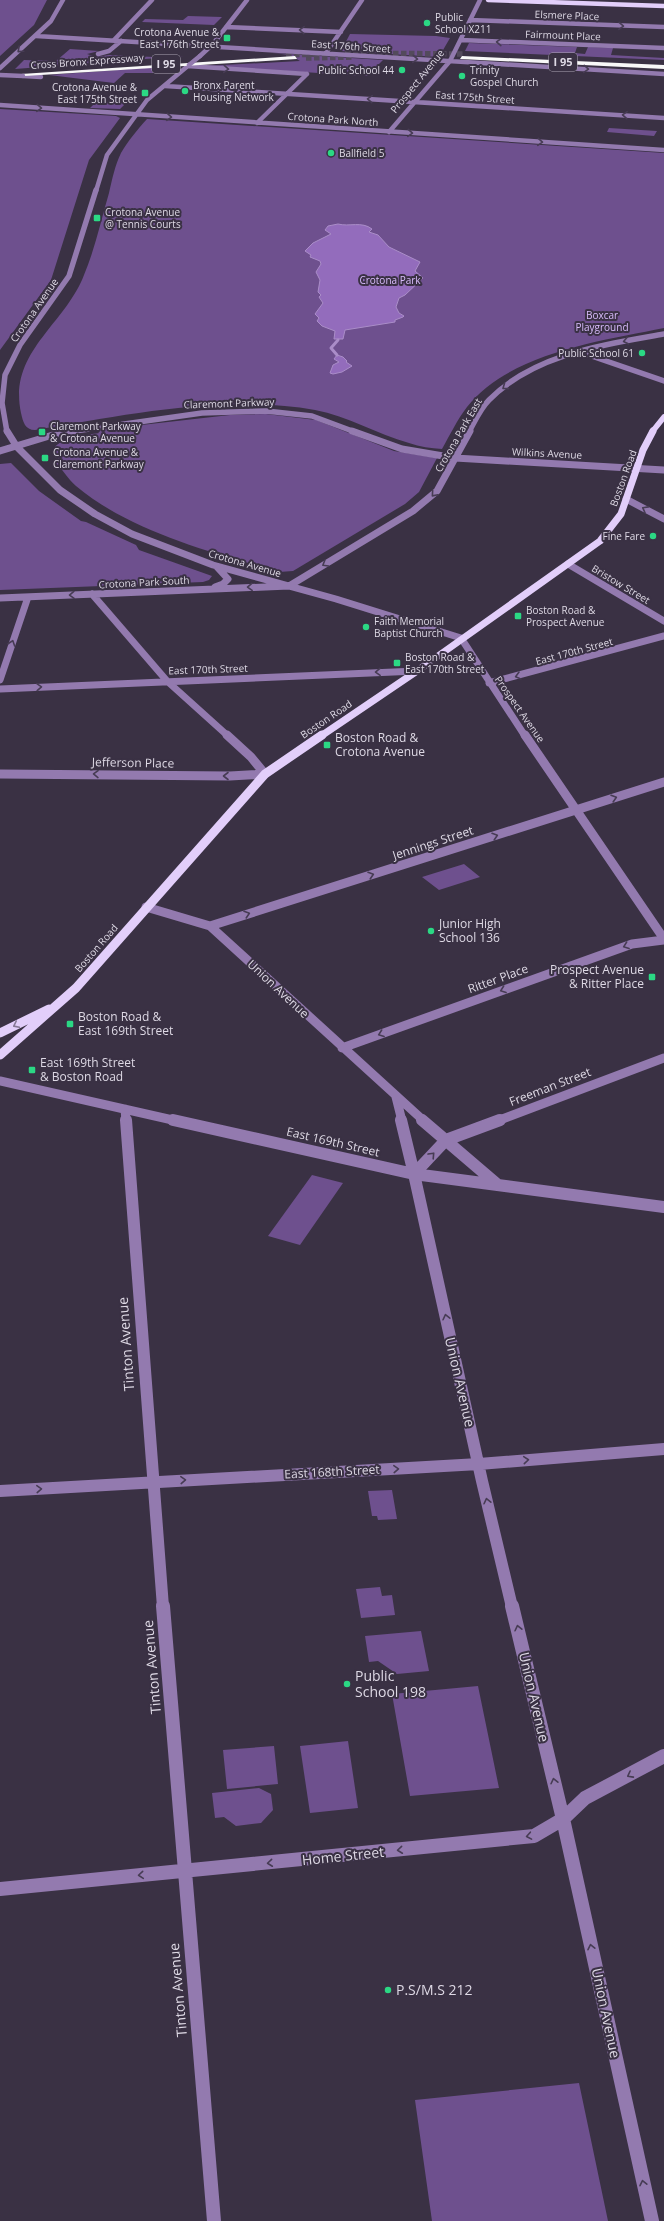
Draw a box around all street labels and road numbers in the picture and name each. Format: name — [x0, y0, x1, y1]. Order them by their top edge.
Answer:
street label: Elsmere Place — [535, 7, 600, 23]
street label: Fairmount Place — [525, 27, 601, 43]
street label: East 176th Street — [311, 36, 392, 56]
street label: Prospect Avenue — [387, 46, 447, 116]
street label: Cross Bronx Expressway — [30, 50, 145, 72]
road number: I 95 — [549, 53, 577, 71]
road number: I 95 — [152, 55, 180, 73]
street label: East 175th Street — [435, 87, 516, 107]
street label: Crotona Park North — [287, 109, 379, 129]
street label: Crotona Avenue — [7, 275, 61, 345]
street label: Claremont Parkway — [183, 394, 276, 412]
street label: Crotona Park East — [431, 395, 485, 475]
street label: Wilkins Avenue — [511, 444, 583, 462]
street label: Boston Road — [606, 448, 640, 508]
street label: Crotona Avenue — [207, 546, 283, 580]
street label: Bristow Street — [589, 561, 653, 607]
street label: Crotona Park South — [98, 573, 190, 591]
street label: East 170th Street — [534, 634, 615, 668]
street label: East 170th Street — [168, 661, 248, 677]
street label: Prospect Avenue — [492, 673, 548, 745]
street label: Boston Road — [297, 697, 355, 741]
street label: Jefferson Place — [91, 753, 175, 772]
street label: Jennings Street — [389, 821, 475, 864]
street label: Boston Road — [71, 921, 121, 975]
street label: Union Avenue — [244, 956, 313, 1022]
street label: Ritter Place — [465, 960, 531, 997]
street label: Freeman Street — [506, 1063, 593, 1110]
street label: East 169th Street — [285, 1123, 381, 1161]
street label: Tinton Avenue — [113, 1296, 138, 1392]
street label: Union Avenue — [441, 1335, 480, 1429]
street label: East 168th Street — [284, 1461, 380, 1482]
street label: Tinton Avenue — [138, 1619, 165, 1715]
street label: Union Avenue — [515, 1650, 554, 1744]
street label: Home Street — [301, 1842, 385, 1869]
street label: Tinton Avenue — [164, 1942, 191, 2038]
street label: Union Avenue — [588, 1966, 625, 2060]

